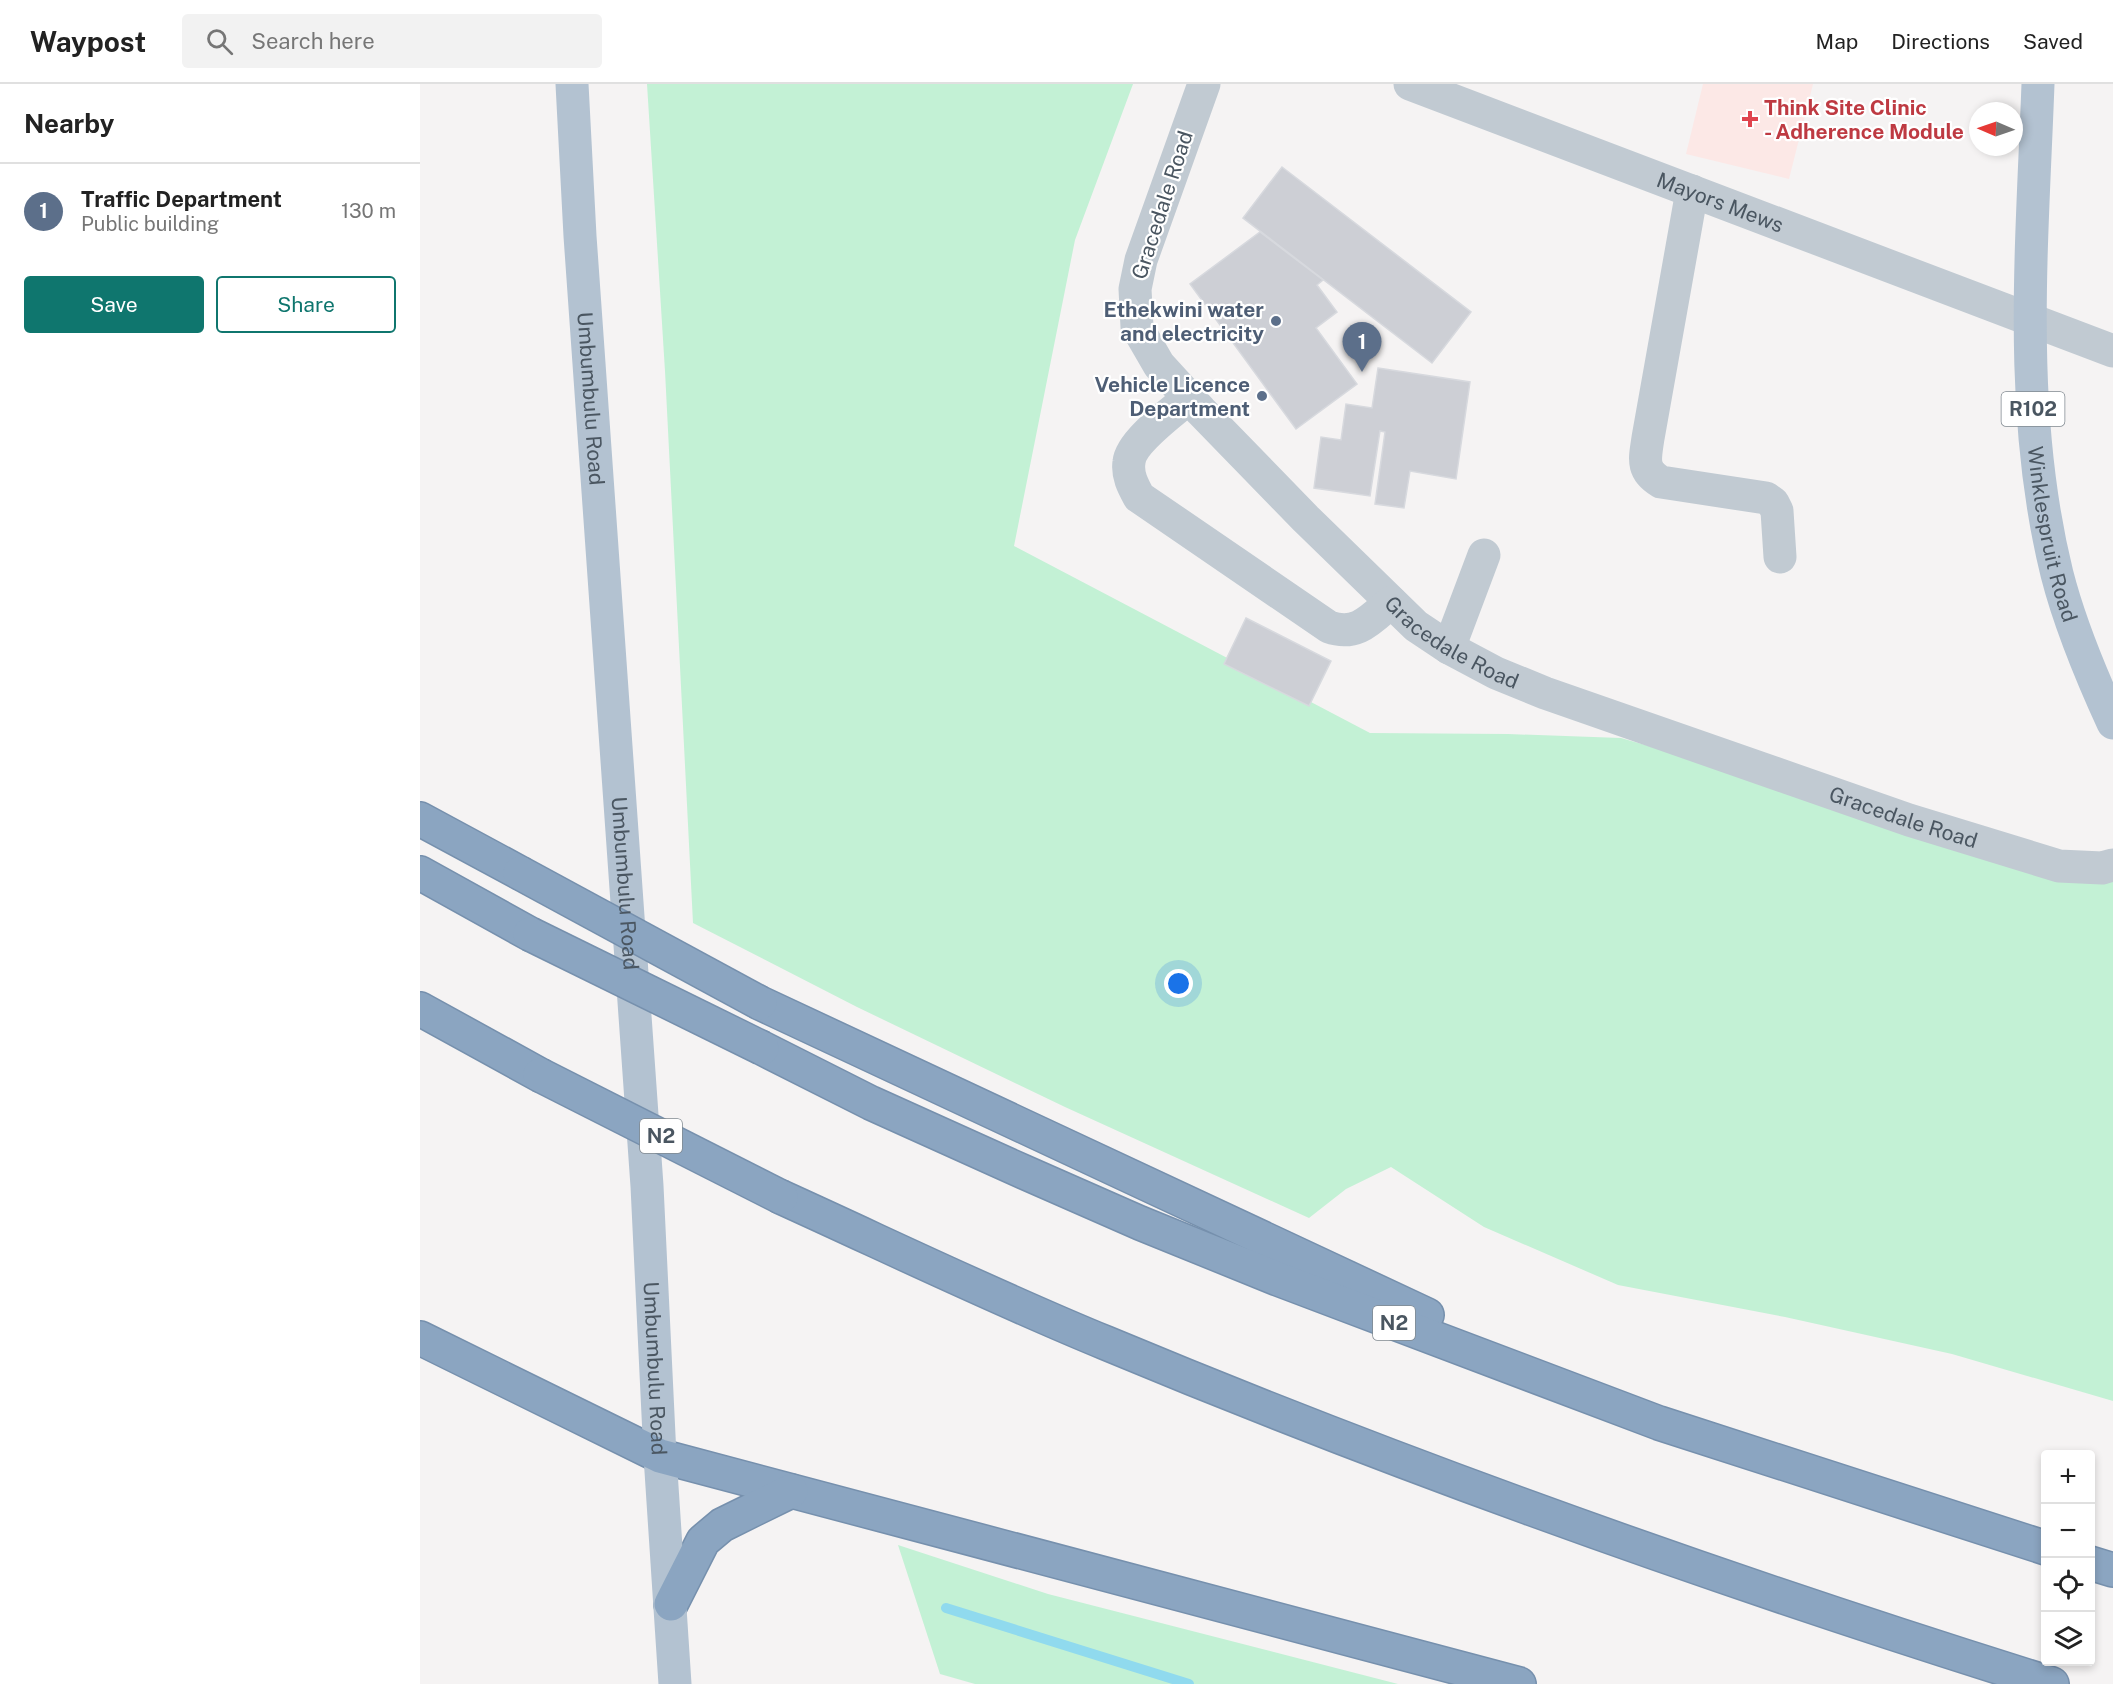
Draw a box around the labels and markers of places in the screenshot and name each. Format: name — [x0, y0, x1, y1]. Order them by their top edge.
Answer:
place label: Think Site Clinic - Adherence Module — [1764, 95, 1964, 144]
marker: Think Site Clinic - Adherence Module — [1741, 110, 1759, 128]
place label: Ethekwini water and electricity — [1104, 297, 1264, 346]
marker: Ethekwini water and electricity — [1269, 314, 1283, 328]
pin: 1 — [1342, 322, 1382, 372]
place label: Vehicle Licence Department — [1094, 372, 1250, 421]
marker: Vehicle Licence Department — [1255, 389, 1269, 403]

